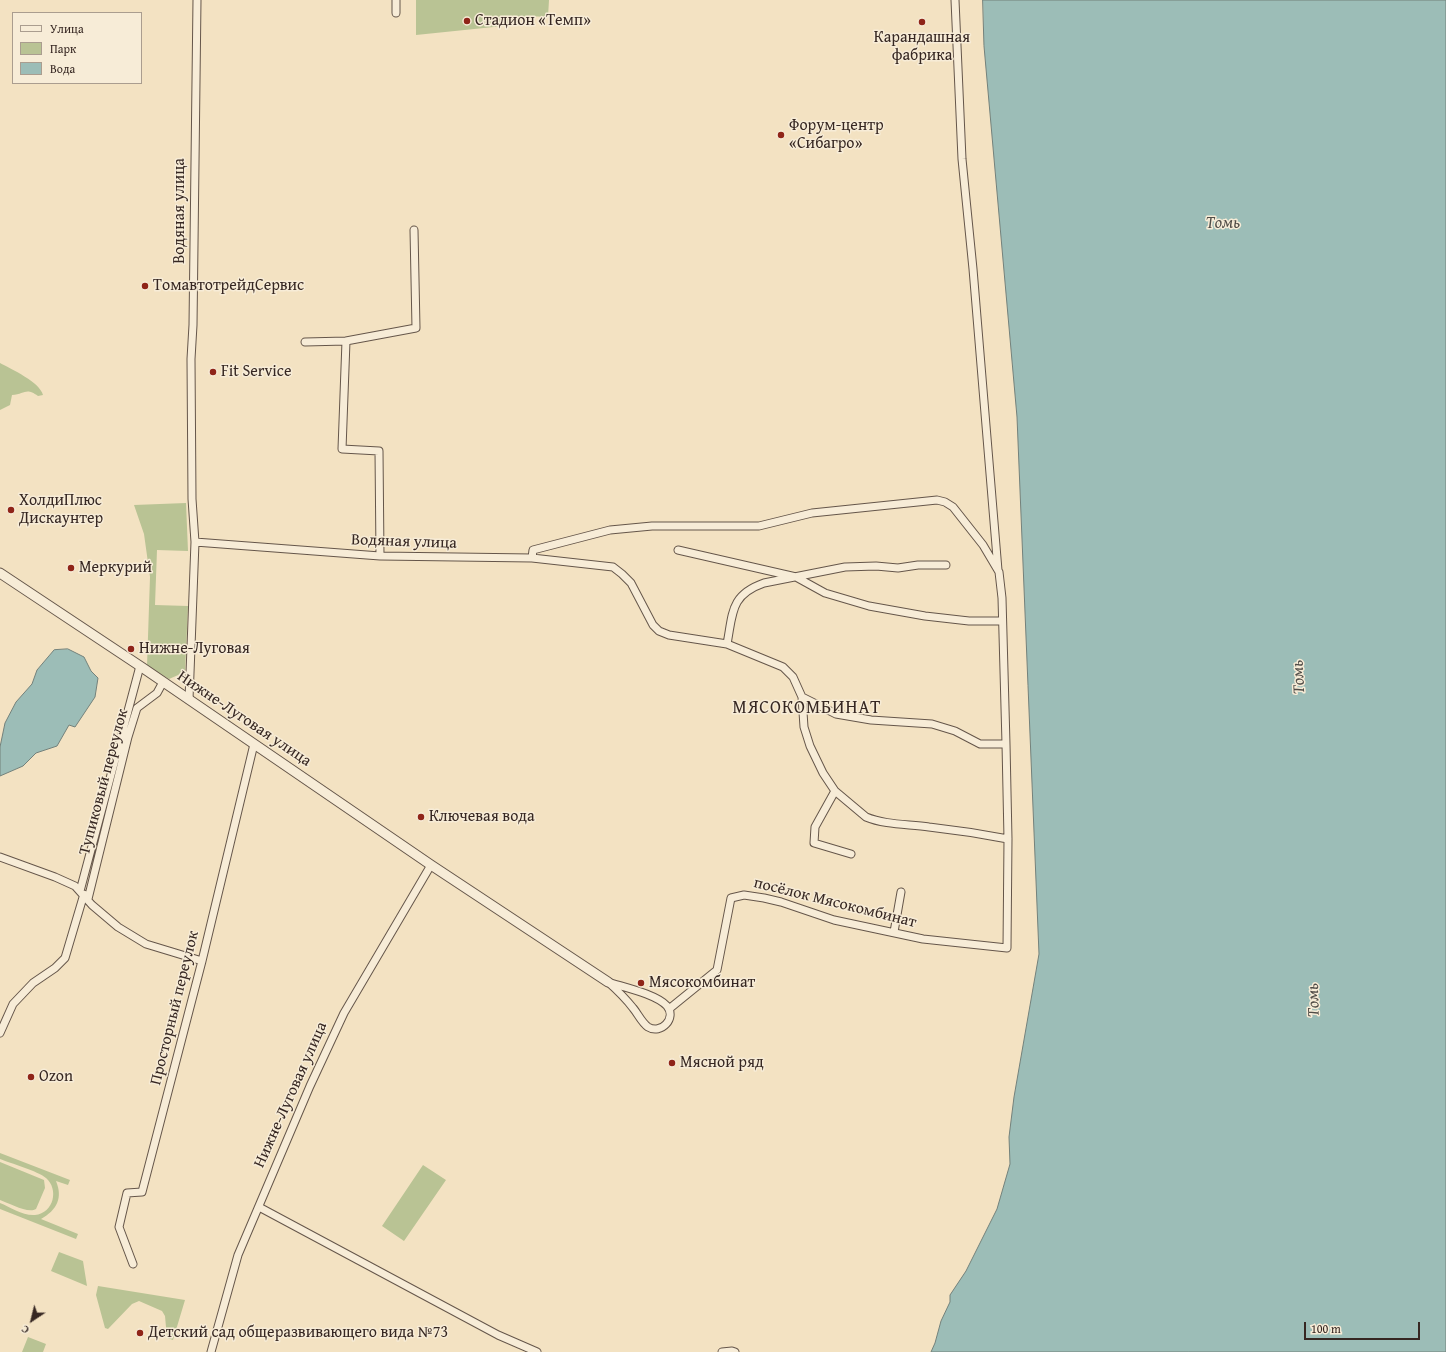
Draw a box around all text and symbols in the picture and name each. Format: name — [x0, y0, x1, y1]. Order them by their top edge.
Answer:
place label: Стадион «Темп» — [475, 11, 591, 31]
legend — [12, 12, 142, 84]
marker: Стадион «Темп» — [462, 16, 472, 26]
marker: Карандашная фабрика — [917, 17, 927, 27]
text: Улица — [50, 20, 84, 37]
place label: Карандашная фабрика — [874, 28, 970, 66]
text: Парк — [50, 40, 76, 57]
text: Вода — [50, 60, 75, 77]
place label: Форум-центр «Сибагро» — [789, 116, 884, 154]
marker: Форум-центр «Сибагро» — [776, 130, 786, 140]
street label: Водяная улица — [170, 158, 190, 264]
water label: Томь — [1206, 214, 1240, 234]
place label: ТомавтотрейдСервис — [153, 276, 304, 296]
marker: ТомавтотрейдСервис — [140, 281, 150, 291]
place label: Fit Service — [221, 362, 291, 382]
marker: Fit Service — [208, 367, 218, 377]
place label: ХолдиПлюс Дискаунтер — [19, 491, 103, 529]
marker: ХолдиПлюс Дискаунтер — [6, 505, 16, 515]
street label: Водяная улица — [351, 531, 457, 553]
place label: Меркурий — [79, 558, 152, 578]
marker: Меркурий — [66, 563, 76, 573]
place label: Нижне-Луговая — [139, 639, 250, 659]
marker: Нижне-Луговая — [126, 644, 136, 654]
water label: Томь — [1288, 659, 1310, 695]
street label: Нижне-Луговая улица — [173, 667, 315, 771]
district label: МЯСОКОМБИНАТ — [733, 697, 881, 719]
street label: Тупиковый переулок — [75, 707, 133, 857]
place label: Ключевая вода — [429, 807, 535, 827]
marker: Ключевая вода — [416, 812, 426, 822]
street label: посёлок Мясокомбинат — [752, 873, 918, 933]
street label: Просторный переулок — [147, 929, 203, 1087]
place label: Мясокомбинат — [649, 973, 755, 993]
marker: Мясокомбинат — [636, 978, 646, 988]
water label: Томь — [1303, 982, 1325, 1018]
street label: Нижне-Луговая улица — [250, 1019, 332, 1171]
place label: Мясной ряд — [680, 1053, 764, 1073]
marker: Мясной ряд — [667, 1058, 677, 1068]
place label: Ozon — [39, 1067, 73, 1087]
marker: Ozon — [26, 1072, 36, 1082]
north arrow — [12, 1300, 52, 1340]
scale bar — [1306, 1314, 1422, 1340]
text: 100 m — [1311, 1320, 1341, 1337]
text: С — [18, 1321, 32, 1338]
place label: Детский сад общеразвивающего вида №73 — [148, 1323, 448, 1343]
marker: Детский сад общеразвивающего вида №73 — [135, 1328, 145, 1338]

